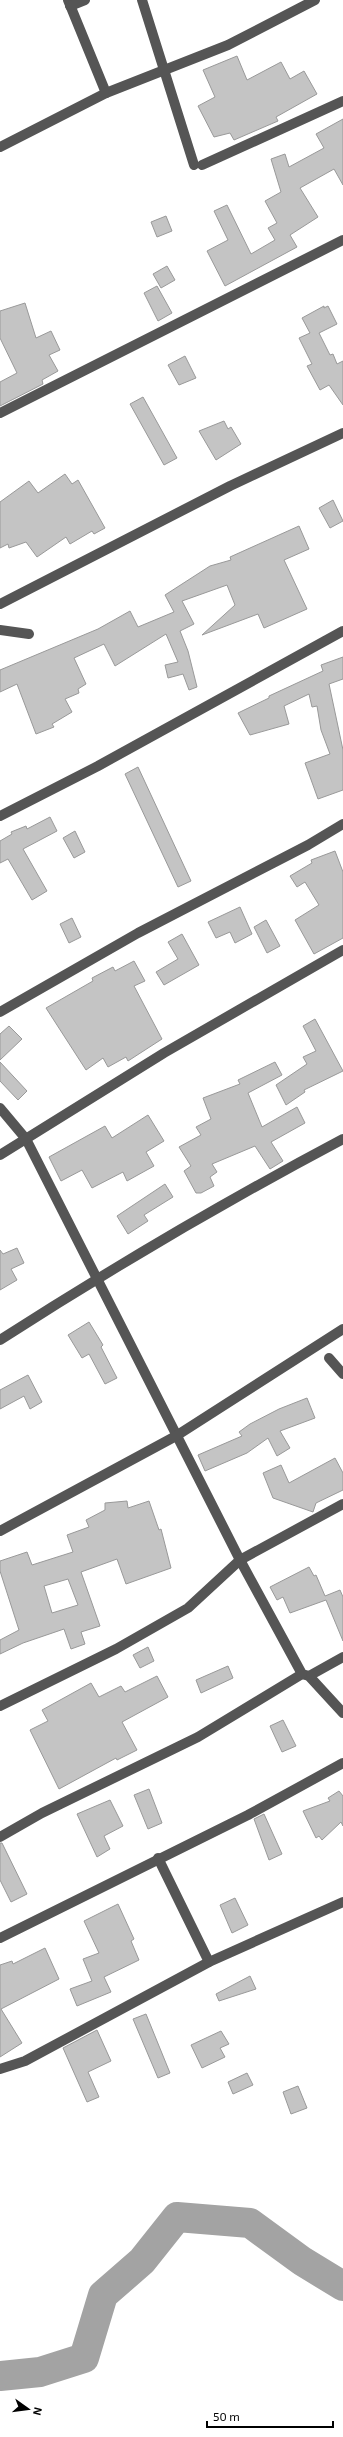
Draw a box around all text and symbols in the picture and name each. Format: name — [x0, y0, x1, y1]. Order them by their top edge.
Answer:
north arrow — [8, 2389, 48, 2429]
scale bar — [207, 2403, 333, 2429]
text: N — [31, 2406, 45, 2417]
text: 50 m — [213, 2409, 240, 2423]

